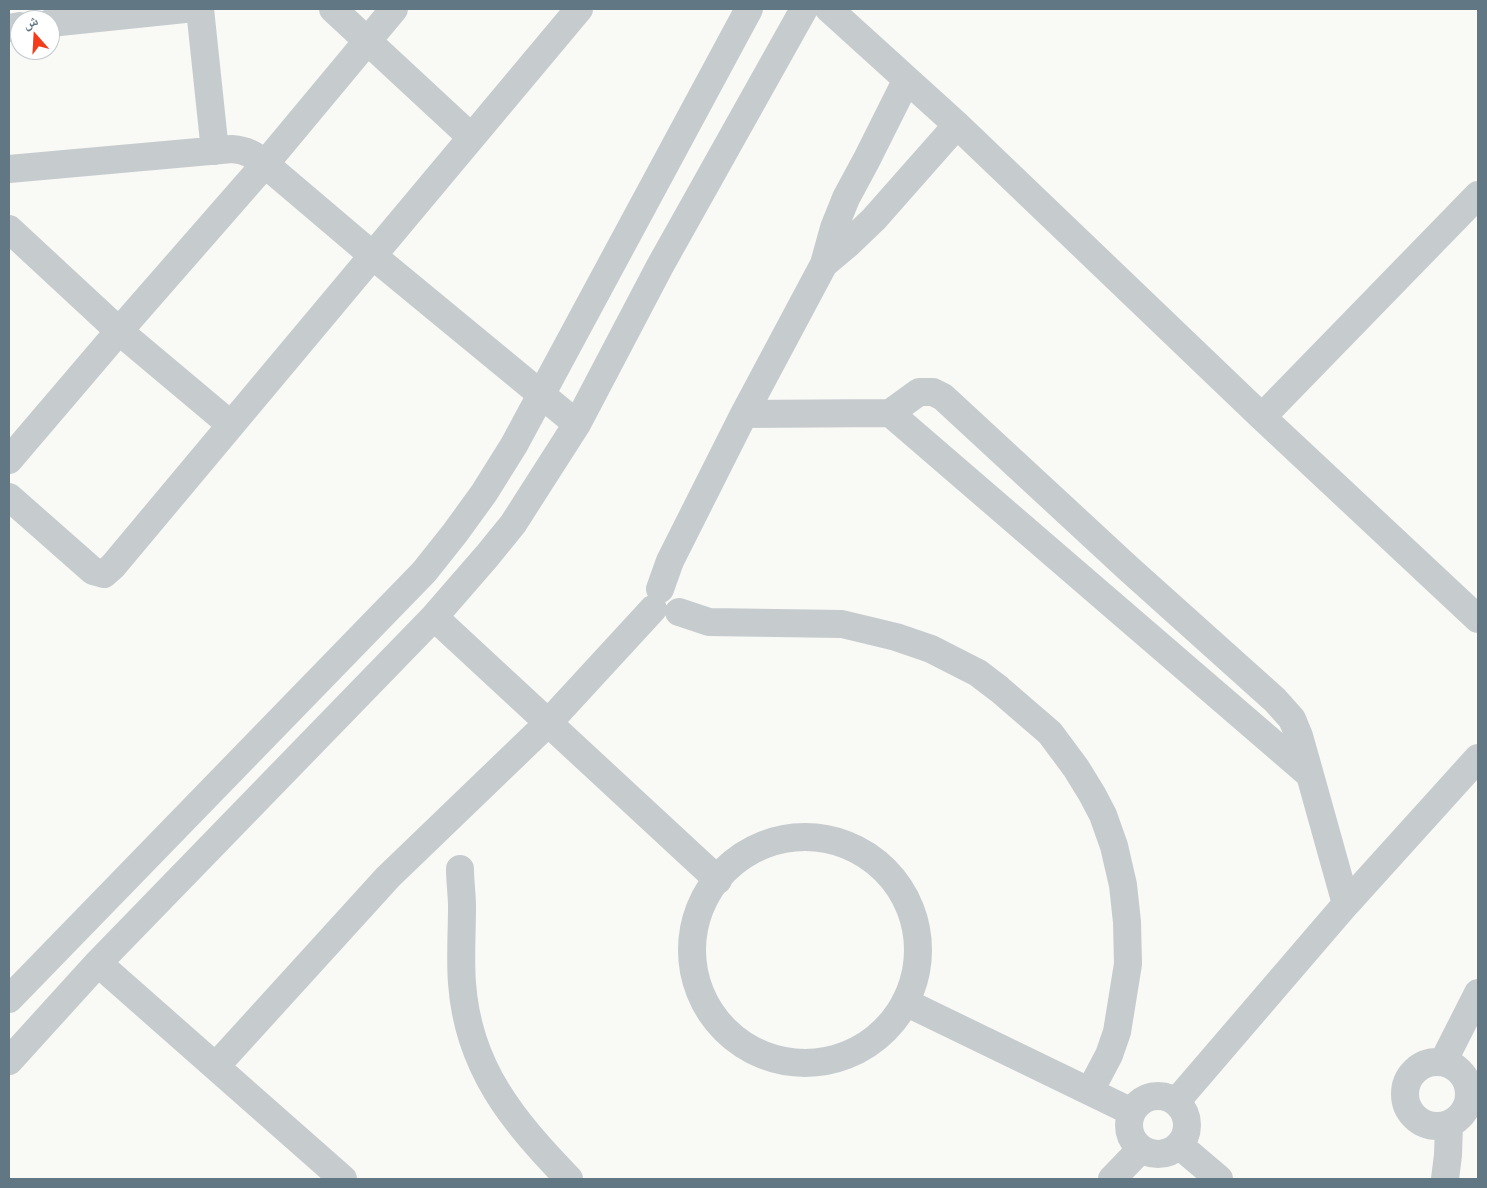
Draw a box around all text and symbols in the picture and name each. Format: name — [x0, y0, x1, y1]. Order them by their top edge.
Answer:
north arrow — [10, 10, 60, 60]
text: ش — [20, 11, 40, 33]

